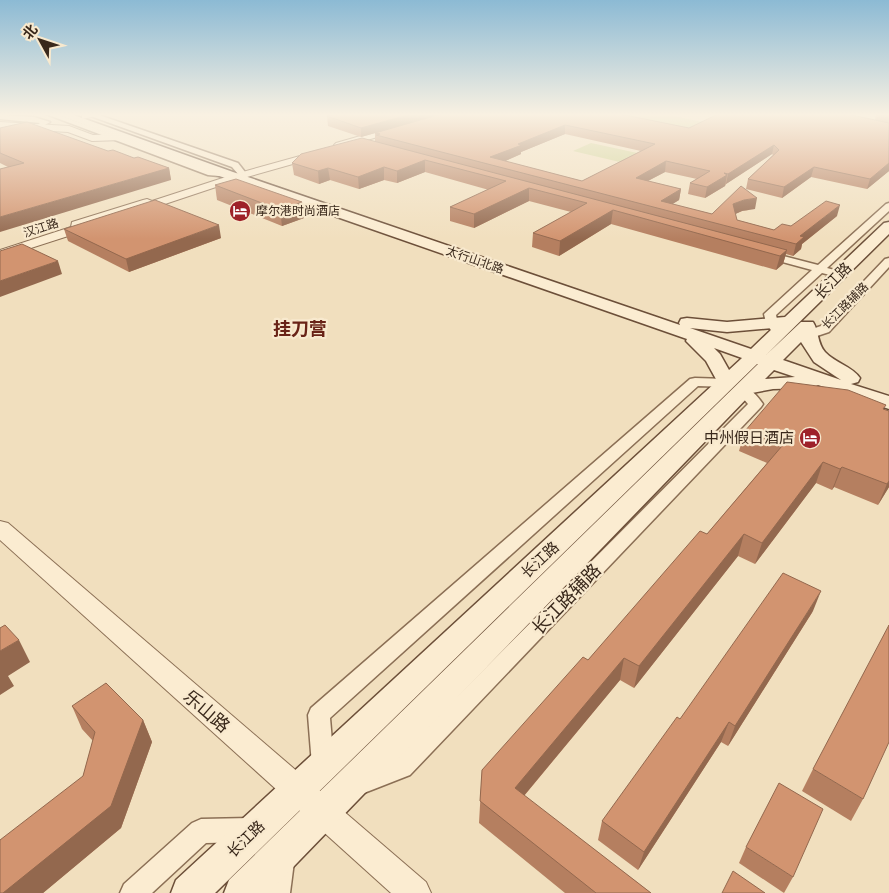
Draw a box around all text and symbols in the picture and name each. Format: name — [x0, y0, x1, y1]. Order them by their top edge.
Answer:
north arrow — [15, 15, 65, 65]
text: 北 — [19, 21, 41, 42]
hotel icon: 摩尔港时尚酒店 — [228, 199, 252, 223]
place label: 摩尔港时尚酒店 — [256, 204, 340, 218]
street label: 汉江路 — [22, 216, 60, 240]
street label: 太行山北路 — [444, 244, 506, 276]
street label: 长江路 — [811, 259, 855, 303]
street label: 长江路辅路 — [819, 280, 871, 332]
district label: 挂刀营 — [273, 318, 327, 339]
hotel icon: 中州假日酒店 — [798, 426, 822, 450]
place label: 中州假日酒店 — [704, 429, 794, 447]
street label: 长江路 — [517, 538, 563, 582]
street label: 长江路辅路 — [527, 559, 605, 639]
street label: 乐山路 — [180, 685, 234, 737]
street label: 长江路 — [224, 817, 268, 861]

